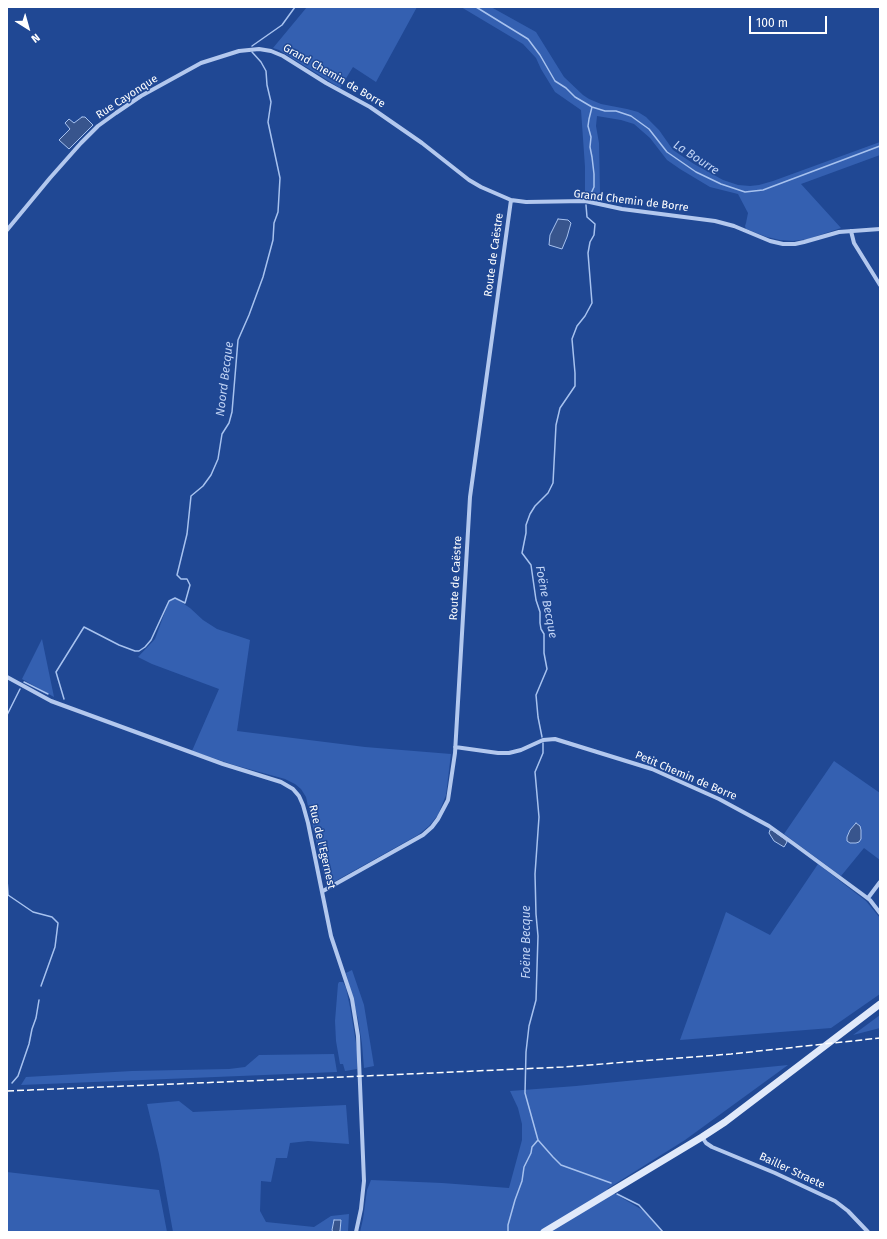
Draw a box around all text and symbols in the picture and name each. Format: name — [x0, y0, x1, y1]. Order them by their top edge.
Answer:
north arrow — [8, 8, 48, 48]
scale bar — [751, 8, 829, 34]
text: 100 m — [756, 16, 788, 30]
text: N — [29, 31, 42, 45]
street label: Grand Chemin de Borre — [281, 41, 387, 111]
street label: Rue Cayonque — [94, 72, 160, 122]
water label: La Bourre — [670, 138, 722, 178]
street label: Grand Chemin de Borre — [573, 187, 689, 215]
street label: Route de Caëstre — [482, 212, 506, 298]
water label: Noord Becque — [213, 341, 237, 417]
street label: Route de Caëstre — [447, 535, 465, 621]
water label: Foëne Becque — [532, 564, 560, 640]
street label: Petit Chemin de Borre — [633, 749, 739, 803]
street label: Rue de l'Egernest — [306, 804, 338, 890]
water label: Foëne Becque — [520, 905, 534, 979]
street label: Bailler Straete — [757, 1150, 827, 1192]

